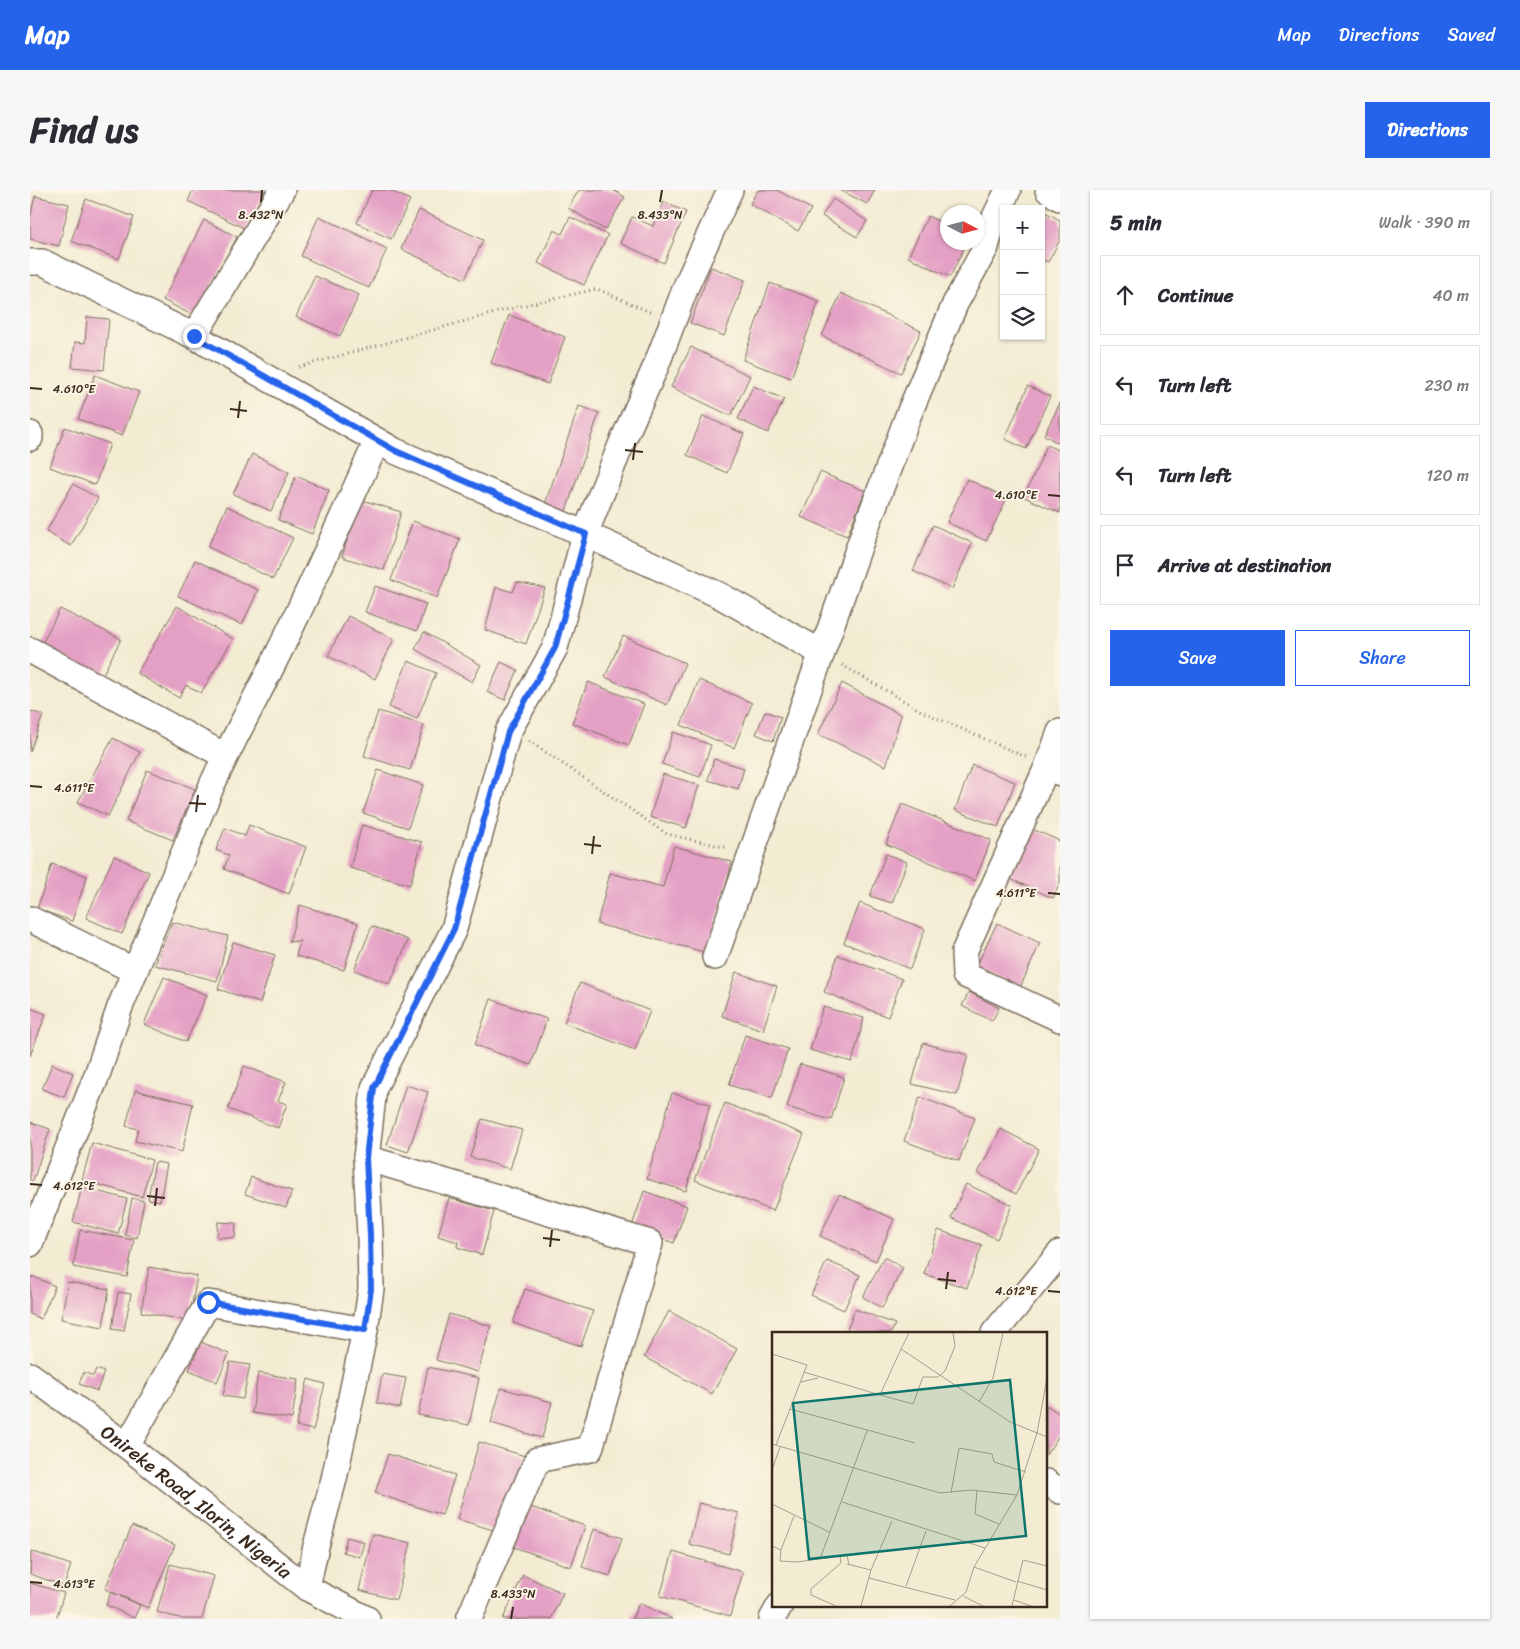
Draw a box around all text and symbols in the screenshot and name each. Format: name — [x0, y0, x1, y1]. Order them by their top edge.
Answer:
text: Map — [25, 14, 69, 56]
text: Map — [1278, 19, 1311, 51]
text: Directions — [1339, 19, 1420, 51]
text: Saved — [1448, 19, 1495, 51]
text: Find us — [30, 99, 138, 161]
button: Directions — [1365, 102, 1490, 158]
text: 8.432°N — [238, 204, 284, 226]
text: 8.433°N — [638, 204, 683, 226]
text: 5 min — [1110, 204, 1162, 242]
north arrow — [940, 205, 985, 250]
map controls — [1000, 205, 1045, 340]
button: + — [1000, 205, 1045, 250]
text: Walk · 390 m — [1379, 208, 1470, 237]
button: − — [1000, 250, 1045, 295]
text: Continue — [1158, 279, 1234, 312]
icon: ahead — [1111, 281, 1139, 309]
text: 40 m — [1432, 281, 1469, 310]
button: layers — [1000, 295, 1045, 340]
route end — [183, 325, 206, 348]
text: Turn left — [1158, 369, 1231, 402]
icon: left — [1111, 371, 1139, 399]
text: 230 m — [1424, 371, 1469, 400]
text: 4.610°E — [53, 378, 97, 400]
text: Turn left — [1158, 459, 1231, 492]
icon: left — [1111, 461, 1139, 489]
text: 120 m — [1426, 461, 1469, 490]
text: 4.610°E — [995, 484, 1039, 506]
text: Arrive at destination — [1158, 549, 1331, 582]
icon: arrive — [1111, 551, 1139, 579]
button: Save — [1110, 630, 1285, 686]
button: Share — [1295, 630, 1470, 686]
text: 4.611°E — [54, 777, 95, 799]
text: 4.611°E — [996, 882, 1037, 904]
text: 4.612°E — [53, 1175, 96, 1197]
text: 4.612°E — [995, 1280, 1038, 1302]
route start — [197, 1291, 220, 1314]
inset map — [772, 1332, 1048, 1606]
street label: Onireke Road, Ilorin, Nigeria — [93, 1416, 300, 1588]
text: 4.613°E — [53, 1573, 96, 1595]
text: 8.433°N — [491, 1583, 536, 1605]

